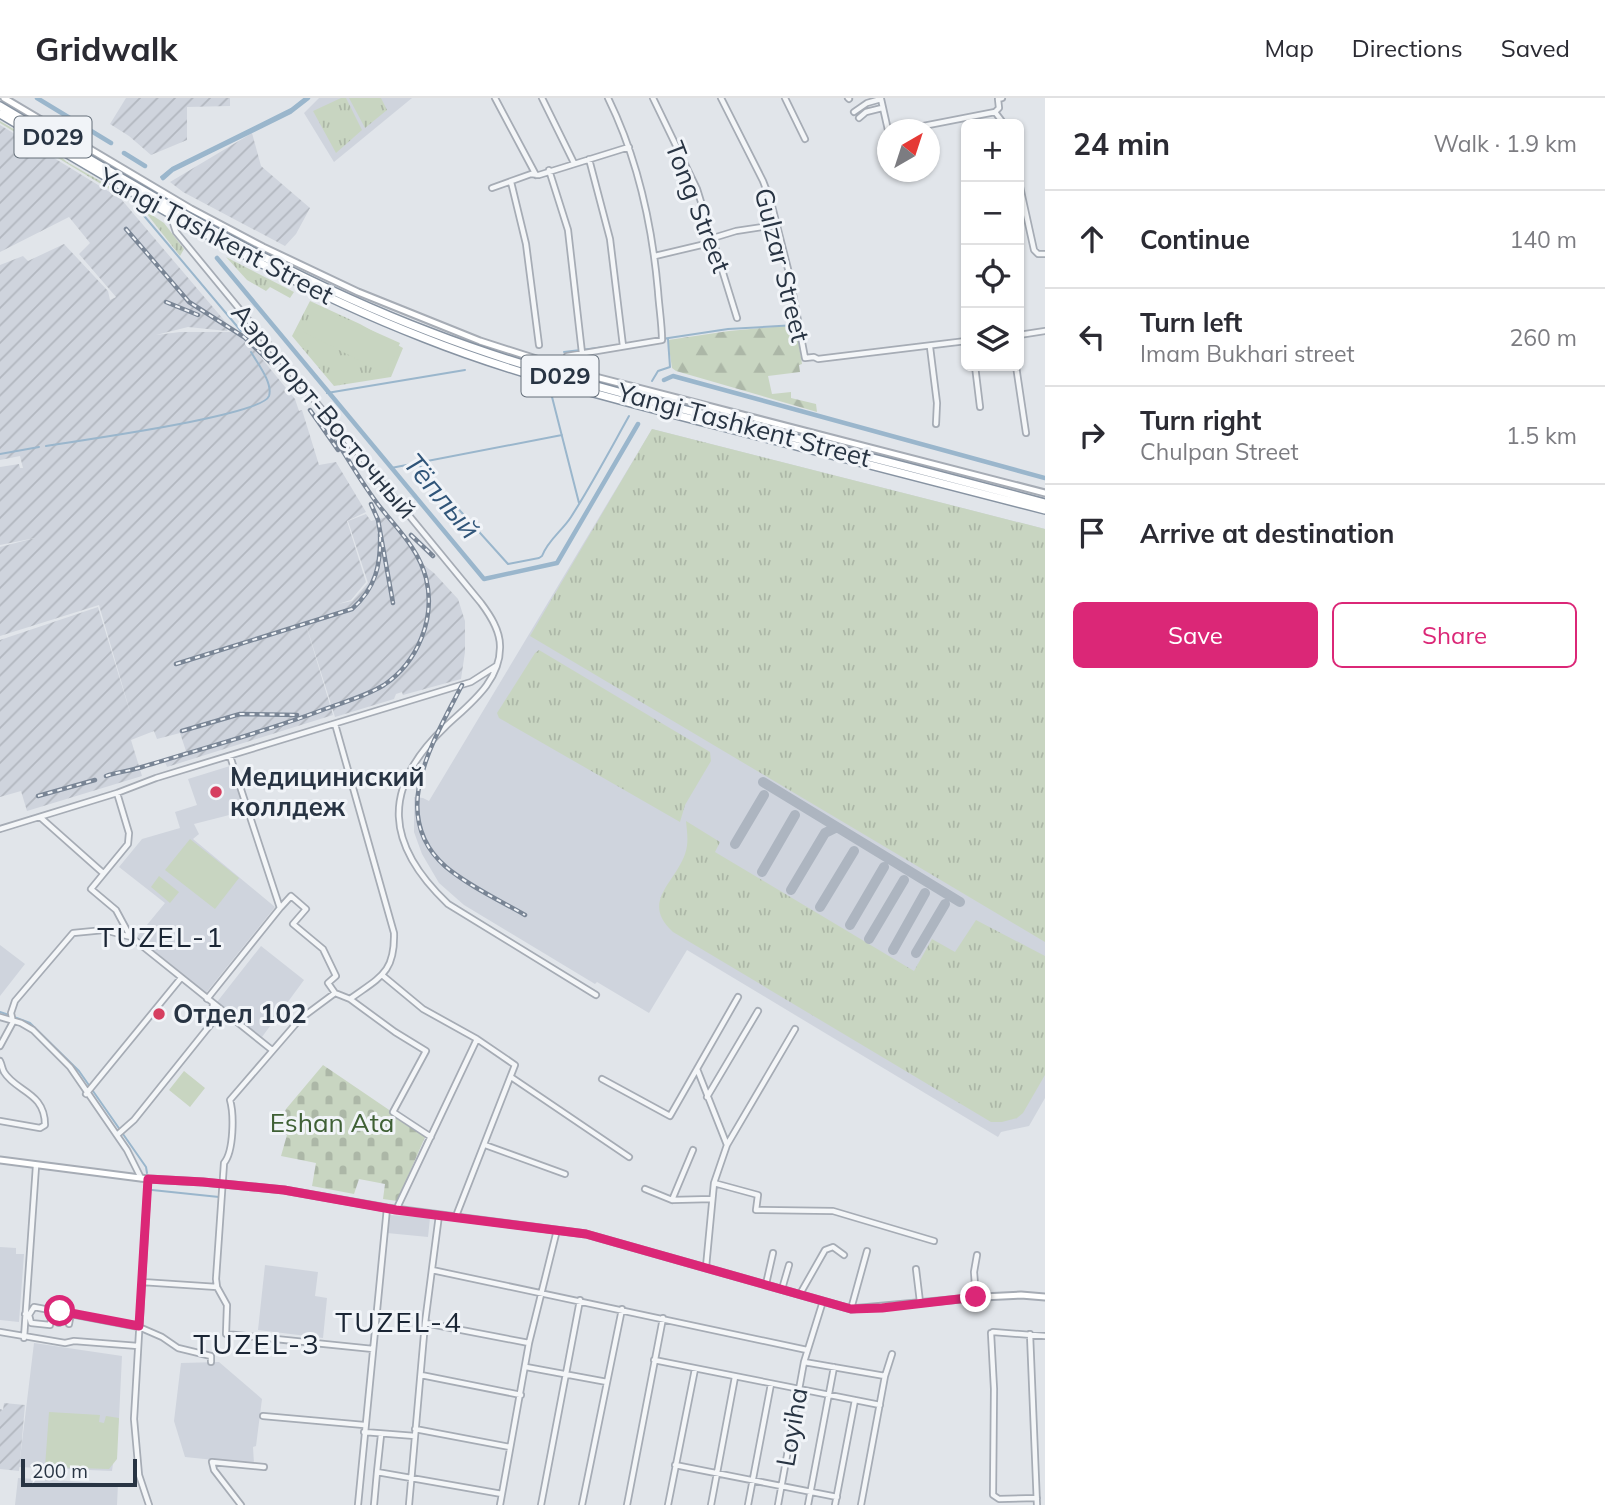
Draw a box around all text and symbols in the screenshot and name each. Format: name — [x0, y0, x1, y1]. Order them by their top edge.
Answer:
text: Gridwalk — [35, 28, 178, 69]
text: Map — [1264, 33, 1314, 63]
text: Directions — [1352, 33, 1463, 63]
text: Saved — [1501, 33, 1570, 63]
road number: D029 — [14, 116, 92, 158]
north arrow — [877, 119, 940, 182]
map controls — [961, 119, 1024, 371]
button: + — [961, 119, 1024, 182]
text: 24 min — [1073, 125, 1170, 163]
text: Walk · 1.9 km — [1433, 129, 1577, 158]
street label: Tong Street — [658, 136, 739, 277]
street label: Yangi Tashkent Street — [92, 159, 339, 311]
button: − — [961, 182, 1024, 245]
street label: Gulzar Street — [747, 185, 818, 345]
icon: ahead — [1073, 220, 1111, 258]
text: Continue — [1140, 223, 1250, 256]
text: 140 m — [1509, 225, 1577, 254]
button: locate — [961, 245, 1024, 308]
street label: Аэропорт-Восточный — [225, 296, 424, 525]
text: Turn left — [1140, 306, 1242, 339]
button: layers — [961, 308, 1024, 371]
icon: left — [1073, 318, 1111, 356]
text: 260 m — [1509, 323, 1577, 352]
text: Imam Bukhari street — [1140, 339, 1355, 368]
road number: D029 — [522, 356, 598, 396]
street label: Yangi Tashkent Street — [613, 375, 874, 474]
text: Turn right — [1140, 404, 1261, 437]
icon: right — [1073, 416, 1111, 454]
text: 1.5 km — [1506, 421, 1577, 450]
text: Chulpan Street — [1140, 437, 1299, 466]
water label: Тёплый — [397, 446, 488, 546]
icon: arrive — [1073, 514, 1111, 552]
text: Arrive at destination — [1140, 517, 1395, 550]
button: Save — [1073, 602, 1318, 668]
button: Share — [1332, 602, 1577, 668]
place label: Медициниский коллдеж — [230, 760, 425, 823]
marker: Медициниский коллдеж — [208, 784, 224, 800]
district label: TUZEL-1 — [97, 919, 225, 954]
place label: Отдел 102 — [173, 997, 307, 1030]
marker: Отдел 102 — [151, 1006, 167, 1022]
park label: Eshan Аta — [270, 1106, 394, 1139]
route end — [960, 1281, 991, 1312]
route start — [44, 1295, 75, 1326]
district label: TUZEL-4 — [335, 1304, 463, 1339]
district label: TUZEL-3 — [193, 1326, 321, 1361]
street label: Loyiha — [768, 1385, 815, 1469]
scale bar — [21, 1456, 136, 1488]
text: 200 m — [32, 1459, 88, 1483]

